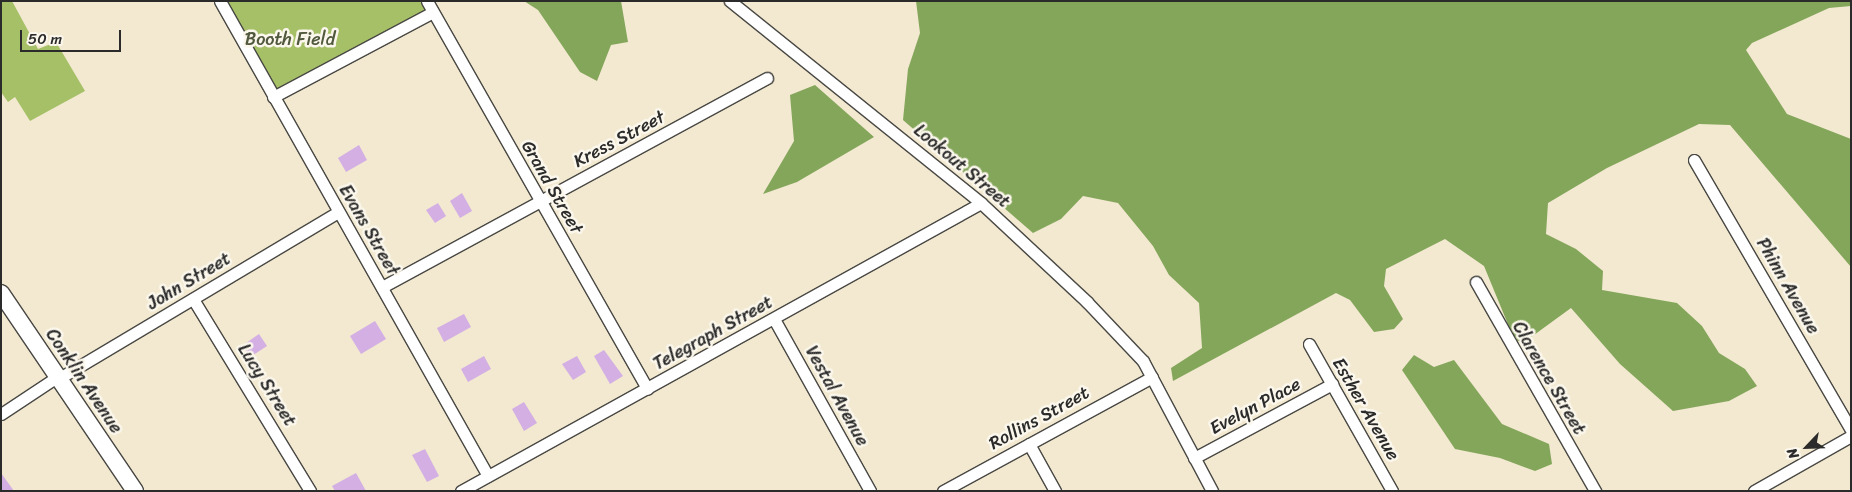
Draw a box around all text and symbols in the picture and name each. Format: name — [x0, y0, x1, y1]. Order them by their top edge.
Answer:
scale bar — [22, 20, 124, 52]
text: 50 m — [28, 26, 62, 52]
park label: Booth Field — [245, 28, 335, 50]
street label: Kress Street — [570, 106, 668, 172]
street label: Lookout Street — [909, 119, 1015, 213]
street label: Grand Street — [517, 137, 587, 237]
street label: Evans Street — [334, 181, 404, 279]
street label: Phinn Avenue — [1752, 234, 1824, 338]
street label: John Street — [143, 248, 235, 314]
street label: Telegraph Street — [649, 291, 777, 375]
street label: Clarence Street — [1508, 318, 1590, 438]
street label: Conklin Avenue — [41, 325, 127, 437]
street label: Lucy Street — [233, 340, 301, 430]
street label: Vestal Avenue — [801, 342, 873, 450]
street label: Esther Avenue — [1328, 354, 1404, 464]
street label: Evelyn Place — [1206, 373, 1304, 439]
street label: Rollins Street — [986, 382, 1092, 454]
north arrow — [1782, 422, 1832, 472]
text: N — [1779, 444, 1806, 463]

